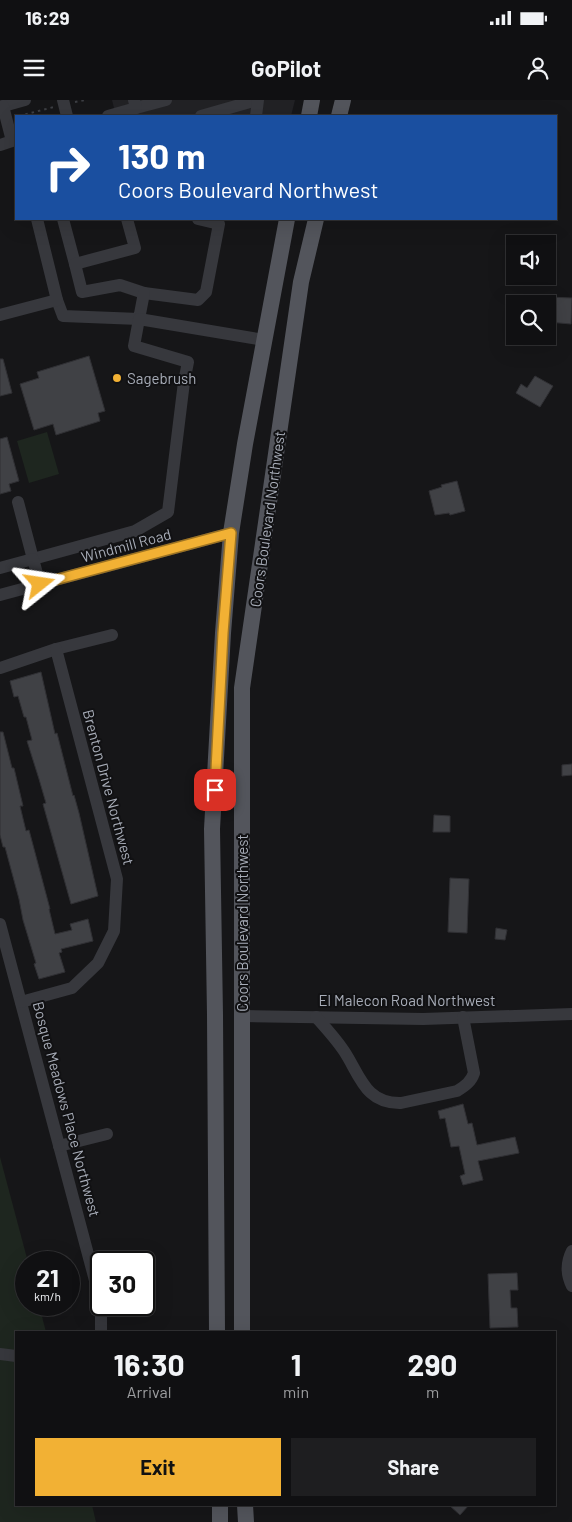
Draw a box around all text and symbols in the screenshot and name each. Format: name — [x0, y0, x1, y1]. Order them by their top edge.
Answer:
text: 16:29 — [25, 6, 70, 29]
icon: menu — [20, 54, 48, 82]
icon: person — [524, 54, 552, 82]
text: GoPilot — [251, 55, 321, 81]
text: 130 m — [118, 134, 205, 176]
icon: right — [35, 135, 100, 200]
text: Coors Boulevard Northwest — [118, 176, 379, 202]
map controls — [506, 235, 556, 345]
button: sound — [506, 235, 556, 285]
button: search — [506, 295, 556, 345]
place label: Sagebrush — [127, 369, 196, 387]
marker: Sagebrush — [111, 372, 123, 384]
street label: Coors Boulevard Northwest — [246, 430, 288, 608]
street label: Windmill Road — [79, 524, 173, 566]
position arrow — [13, 557, 65, 609]
street label: Brenton Drive Northwest — [80, 707, 138, 867]
pin — [194, 769, 236, 811]
icon: arrive — [201, 776, 229, 804]
street label: Coors Boulevard Northwest — [233, 834, 251, 1012]
street label: El Malecon Road Northwest — [318, 991, 496, 1009]
street label: Bosque Meadows Place Northwest — [30, 999, 104, 1219]
speed limit sign: 30 — [90, 1251, 155, 1316]
text: 21 — [36, 1262, 59, 1292]
text: km/h — [34, 1289, 61, 1303]
text: 16:30 — [114, 1346, 185, 1382]
text: 1 — [291, 1346, 301, 1382]
text: 290 — [408, 1346, 457, 1382]
text: Arrival — [127, 1382, 171, 1401]
text: min — [283, 1382, 309, 1401]
text: m — [426, 1382, 439, 1401]
button: Exit — [35, 1438, 281, 1496]
button: Share — [291, 1438, 536, 1496]

